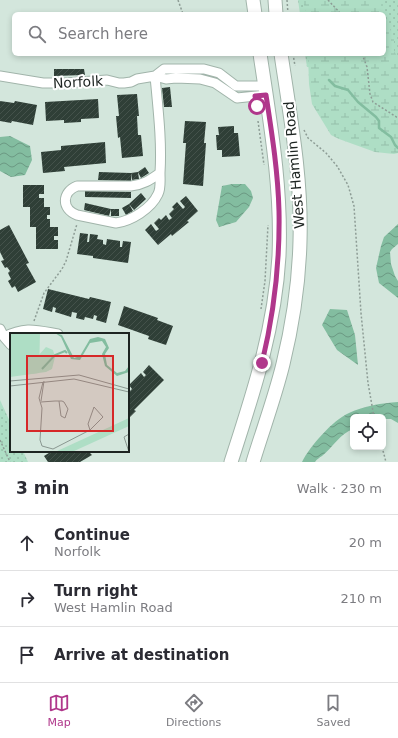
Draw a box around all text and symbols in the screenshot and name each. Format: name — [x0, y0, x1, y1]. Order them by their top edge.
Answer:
search box — [12, 12, 386, 56]
icon: search — [26, 23, 48, 45]
text: Search here — [58, 25, 148, 43]
street label: Norfolk — [52, 73, 104, 91]
route start — [248, 97, 266, 115]
street label: West Hamlin Road — [280, 101, 308, 229]
inset map — [10, 333, 129, 452]
route end — [253, 354, 271, 372]
map controls — [350, 414, 386, 450]
button: locate — [350, 414, 386, 450]
text: 3 min — [16, 478, 69, 498]
text: Walk · 230 m — [297, 481, 382, 496]
text: Continue — [54, 526, 130, 544]
icon: ahead — [16, 532, 38, 554]
text: 20 m — [349, 535, 382, 550]
text: Norfolk — [54, 544, 101, 559]
text: Turn right — [54, 582, 138, 600]
icon: right — [16, 588, 38, 610]
text: 210 m — [340, 591, 382, 606]
text: West Hamlin Road — [54, 600, 173, 615]
icon: arrive — [16, 644, 38, 666]
text: Arrive at destination — [54, 646, 229, 664]
tab: Map — [48, 692, 71, 729]
tab: Directions — [166, 692, 221, 729]
tab: Saved — [316, 692, 350, 729]

